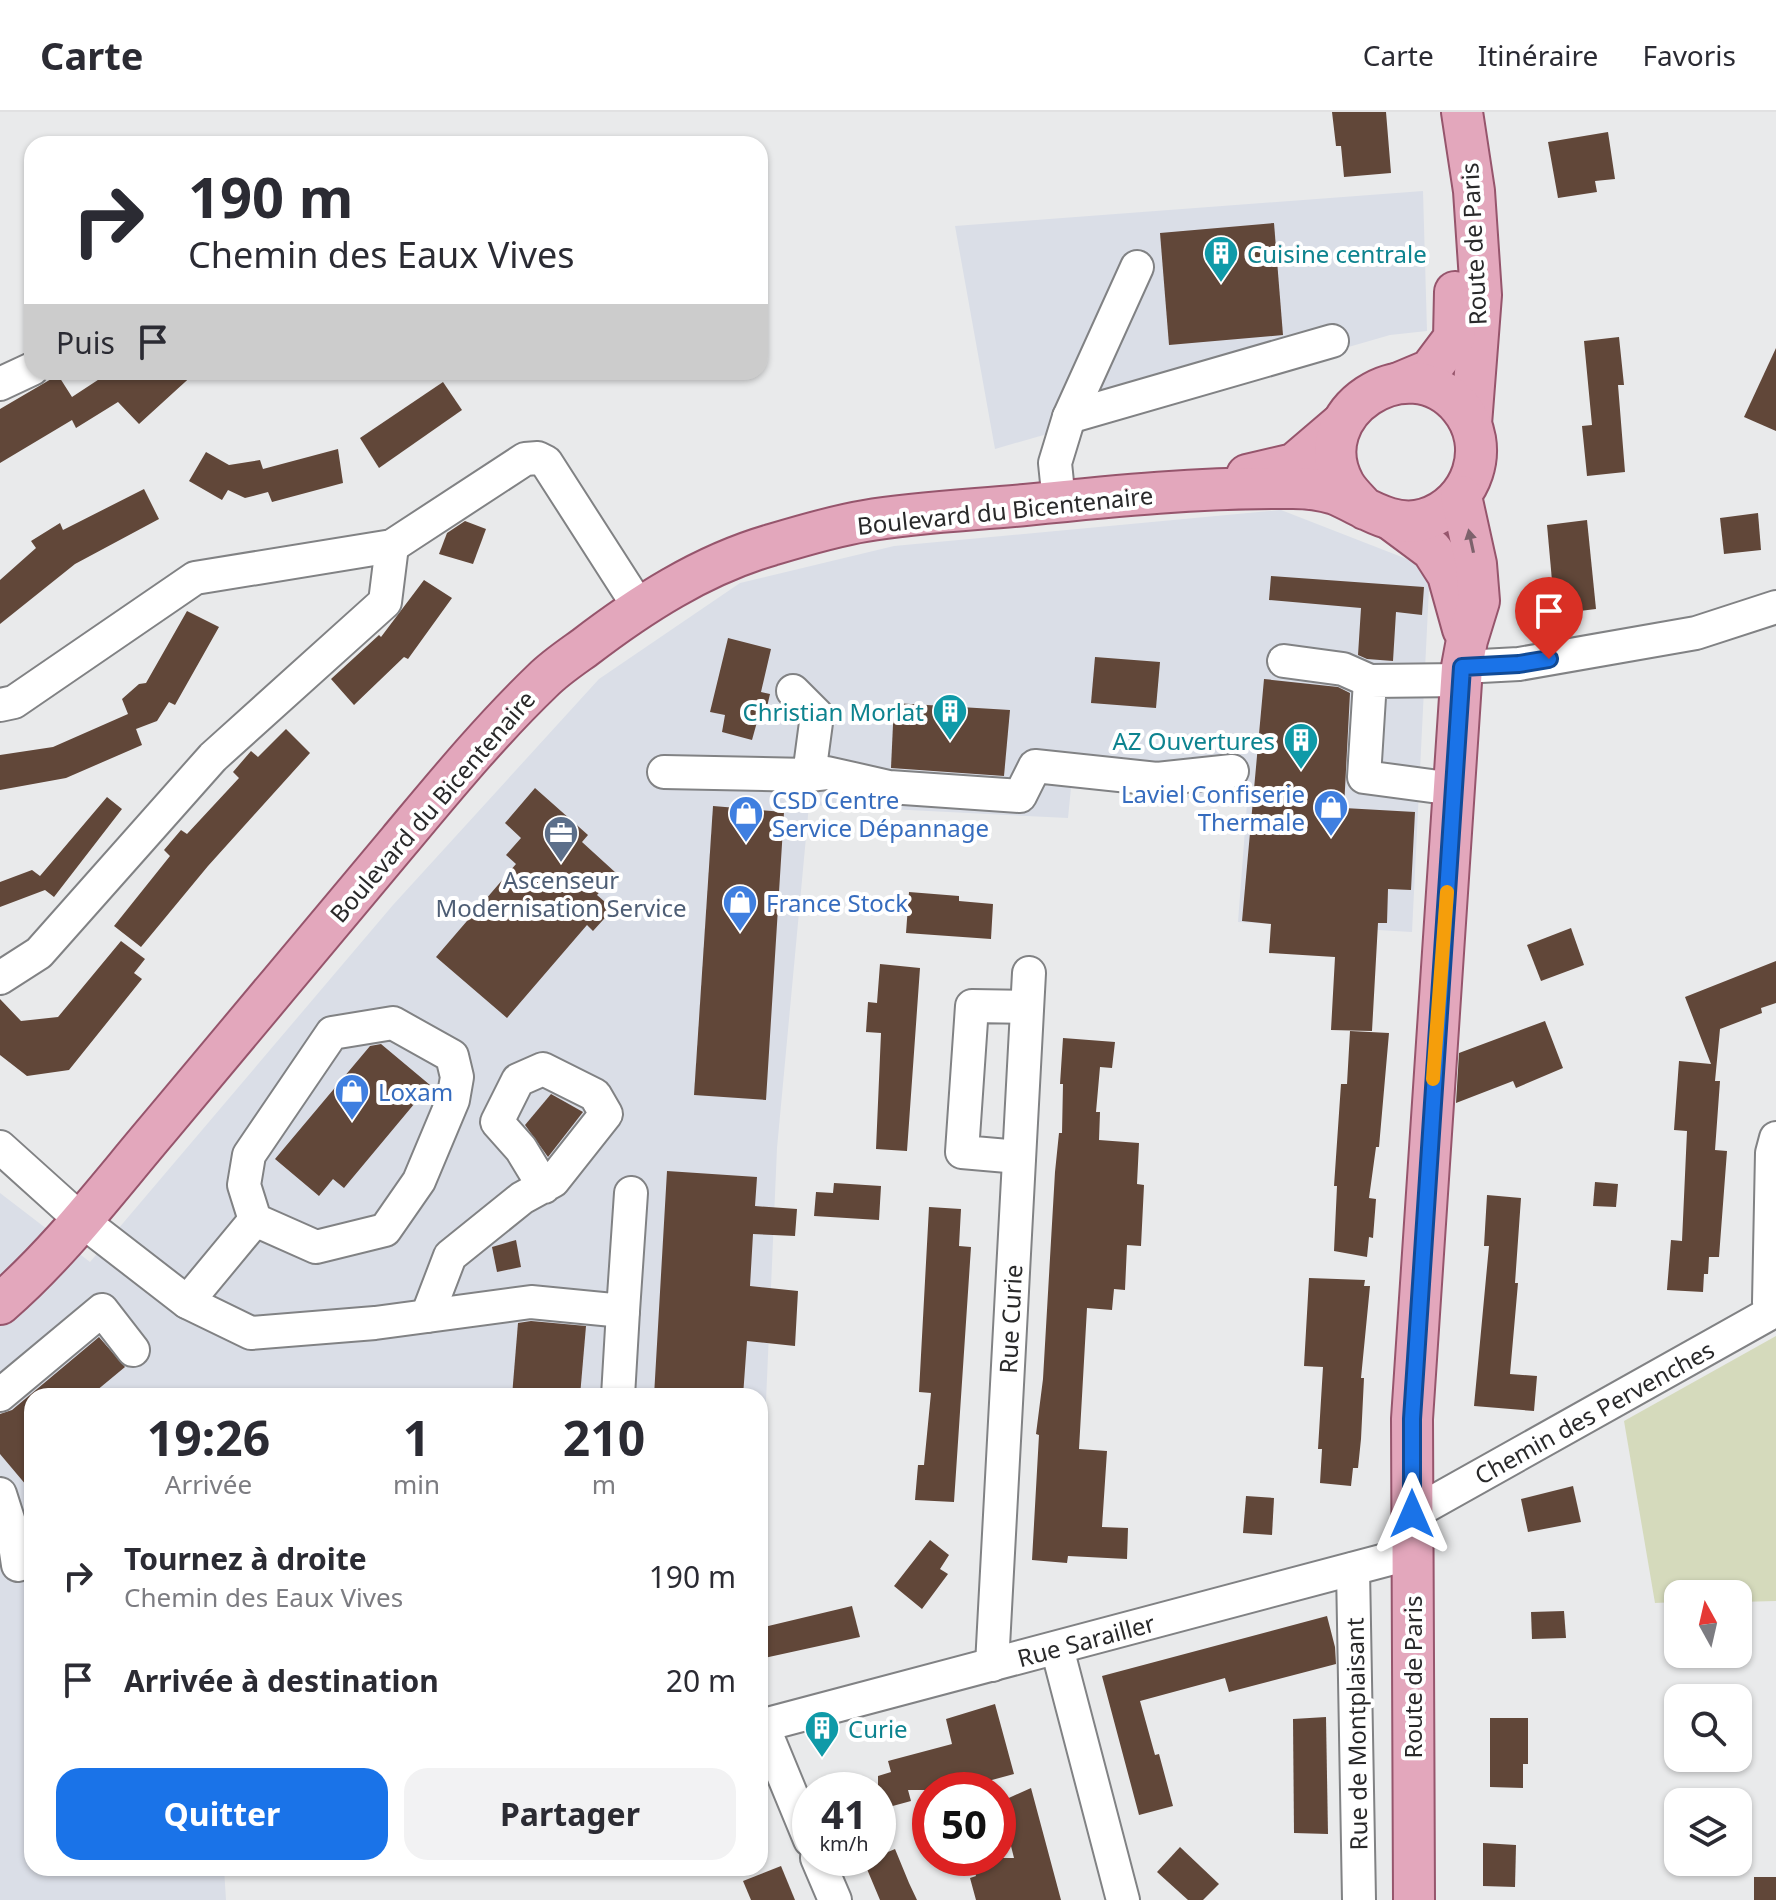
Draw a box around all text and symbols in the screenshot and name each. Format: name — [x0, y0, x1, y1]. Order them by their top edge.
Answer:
text: Carte — [40, 29, 143, 81]
text: Carte — [1363, 36, 1434, 74]
text: Itinéraire — [1478, 36, 1598, 74]
text: Favoris — [1642, 36, 1736, 74]
text: 190 m — [188, 158, 353, 234]
street label: Route de Paris — [1452, 162, 1494, 326]
icon: right — [56, 168, 160, 272]
text: Chemin des Eaux Vives — [188, 230, 575, 279]
building icon: Cuisine centrale — [1202, 234, 1240, 284]
place label: Cuisine centrale — [1247, 237, 1427, 270]
icon: arrive — [131, 320, 175, 364]
text: Puis — [56, 322, 115, 363]
street label: Boulevard du Bicentenaire — [855, 478, 1155, 542]
one-way arrow — [1464, 528, 1477, 553]
pin — [1515, 577, 1583, 659]
icon: arrive — [1527, 589, 1571, 633]
street label: Boulevard du Bicentenaire — [322, 683, 542, 929]
building icon: Christian Morlat — [931, 692, 969, 742]
place label: Christian Morlat — [742, 695, 924, 728]
building icon: AZ Ouvertures — [1282, 721, 1320, 771]
place label: AZ Ouvertures — [1113, 724, 1275, 757]
place label: Laviel Confiserie Thermale — [1121, 777, 1305, 838]
place label: CSD Centre Service Dépannage — [772, 783, 989, 844]
shop icon: Laviel Confiserie Thermale — [1312, 788, 1350, 838]
shop icon: CSD Centre Service Dépannage — [727, 794, 765, 844]
office icon: Ascenseur Modernisation Service — [542, 814, 580, 864]
place label: Ascenseur Modernisation Service — [436, 863, 687, 924]
shop icon: France Stock — [721, 883, 759, 933]
place label: France Stock — [766, 886, 908, 919]
shop icon: Loxam — [333, 1072, 371, 1122]
place label: Loxam — [378, 1075, 453, 1108]
street label: Rue Curie — [991, 1264, 1029, 1374]
street label: Chemin des Pervenches — [1468, 1332, 1720, 1492]
text: 19:26 — [147, 1405, 270, 1470]
text: 1 — [403, 1405, 430, 1470]
text: 210 — [563, 1405, 645, 1470]
text: Arrivée — [165, 1466, 252, 1502]
text: min — [393, 1466, 440, 1502]
text: m — [592, 1466, 616, 1502]
position arrow — [1370, 1472, 1454, 1556]
text: Tournez à droite — [124, 1538, 367, 1579]
icon: right — [56, 1554, 100, 1598]
text: 190 m — [649, 1556, 736, 1597]
text: Chemin des Eaux Vives — [124, 1579, 403, 1615]
north arrow — [1664, 1580, 1752, 1668]
map controls — [1664, 1580, 1752, 1876]
street label: Route de Paris — [1396, 1596, 1429, 1758]
street label: Rue Sarailler — [1014, 1606, 1158, 1674]
street label: Rue de Montplaisant — [1337, 1617, 1375, 1851]
icon: arrive — [56, 1658, 100, 1702]
text: Arrivée à destination — [124, 1660, 439, 1701]
text: 20 m — [666, 1660, 736, 1701]
button: search — [1664, 1684, 1752, 1772]
building icon: Curie — [803, 1709, 841, 1759]
place label: Curie — [848, 1712, 908, 1745]
button: Quitter — [56, 1768, 388, 1860]
button: Partager — [404, 1768, 736, 1860]
speed limit sign: 50 — [912, 1772, 1016, 1876]
text: 41 — [821, 1786, 867, 1841]
button: layers — [1664, 1788, 1752, 1876]
text: km/h — [819, 1830, 869, 1857]

